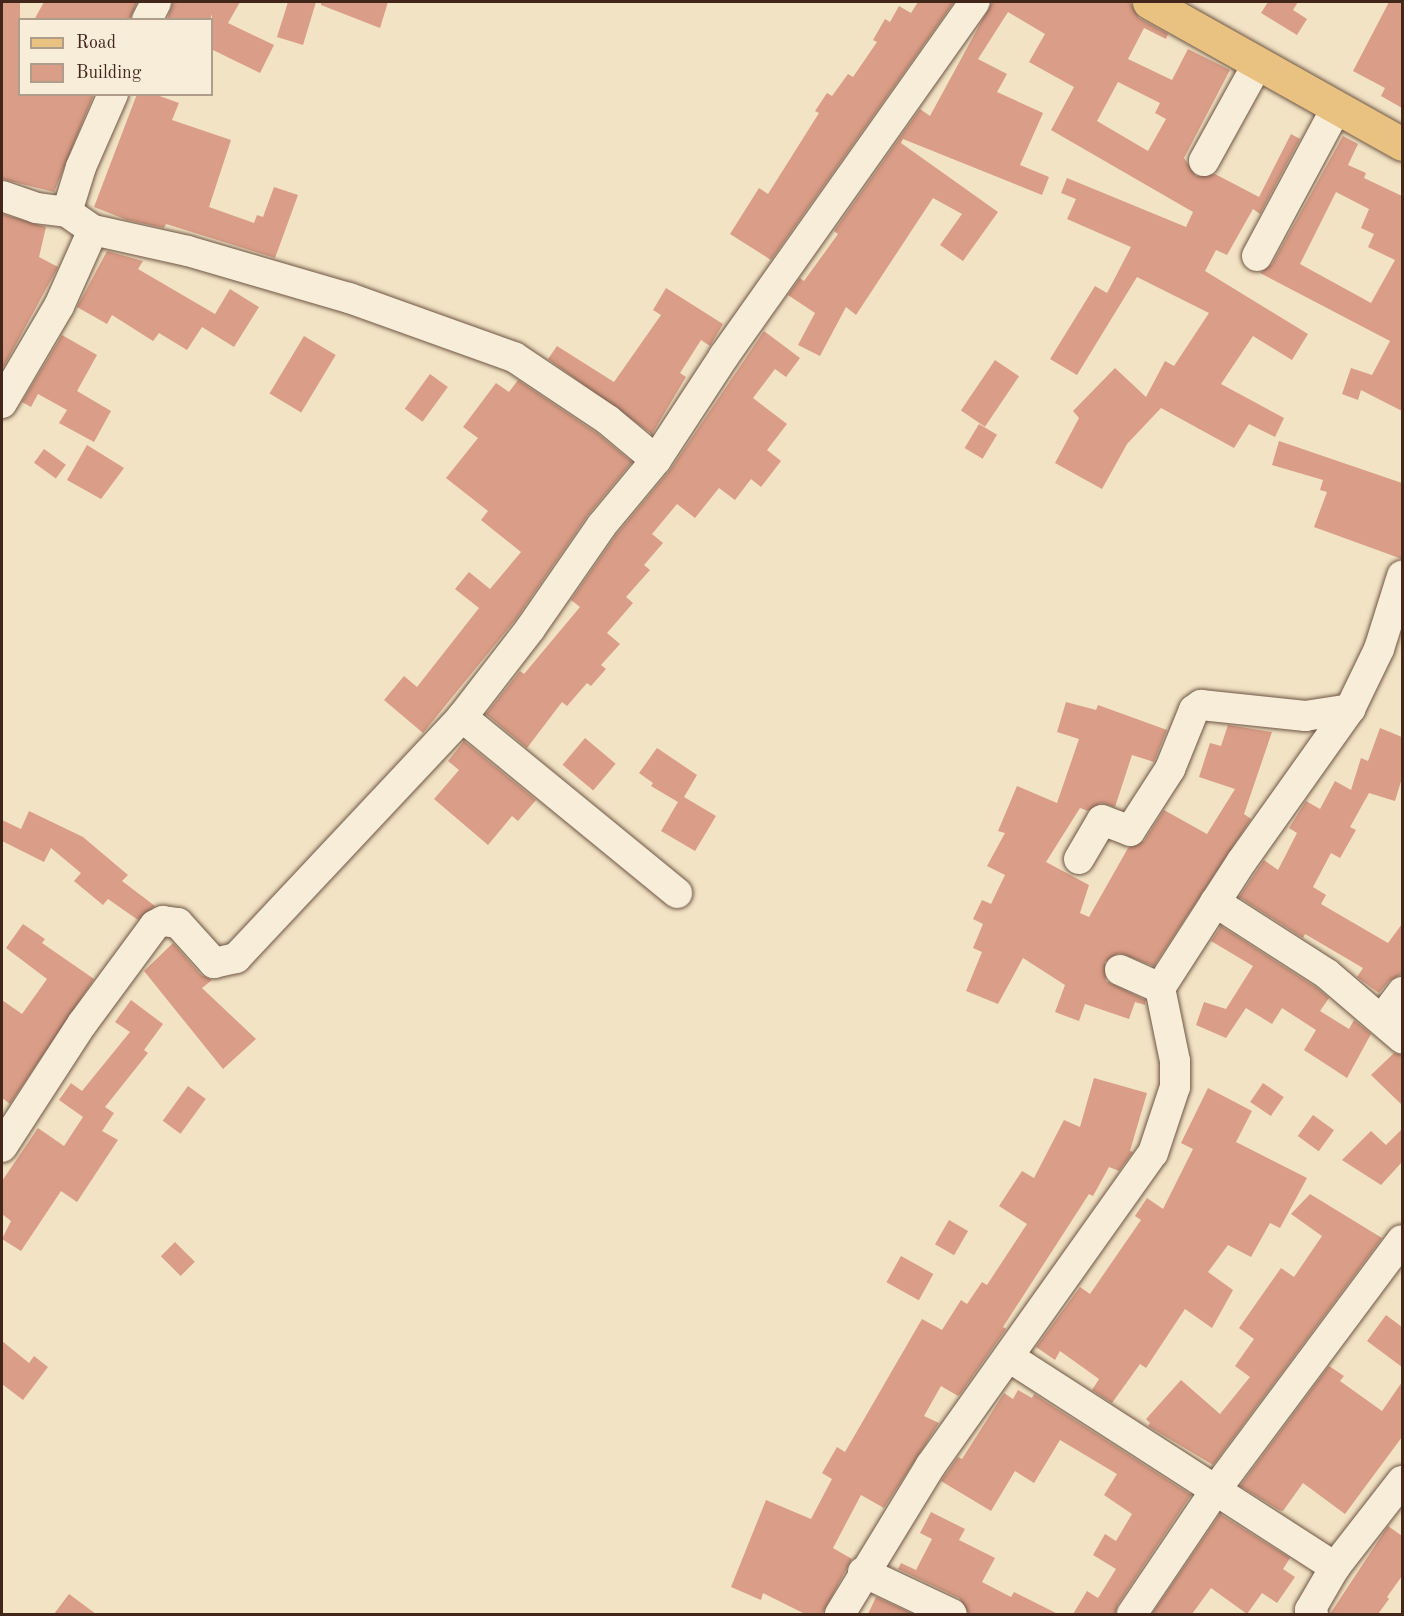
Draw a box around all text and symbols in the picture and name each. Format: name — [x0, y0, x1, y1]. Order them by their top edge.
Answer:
legend — [18, 18, 213, 96]
text: Road — [76, 34, 116, 52]
text: Building — [76, 64, 141, 82]

